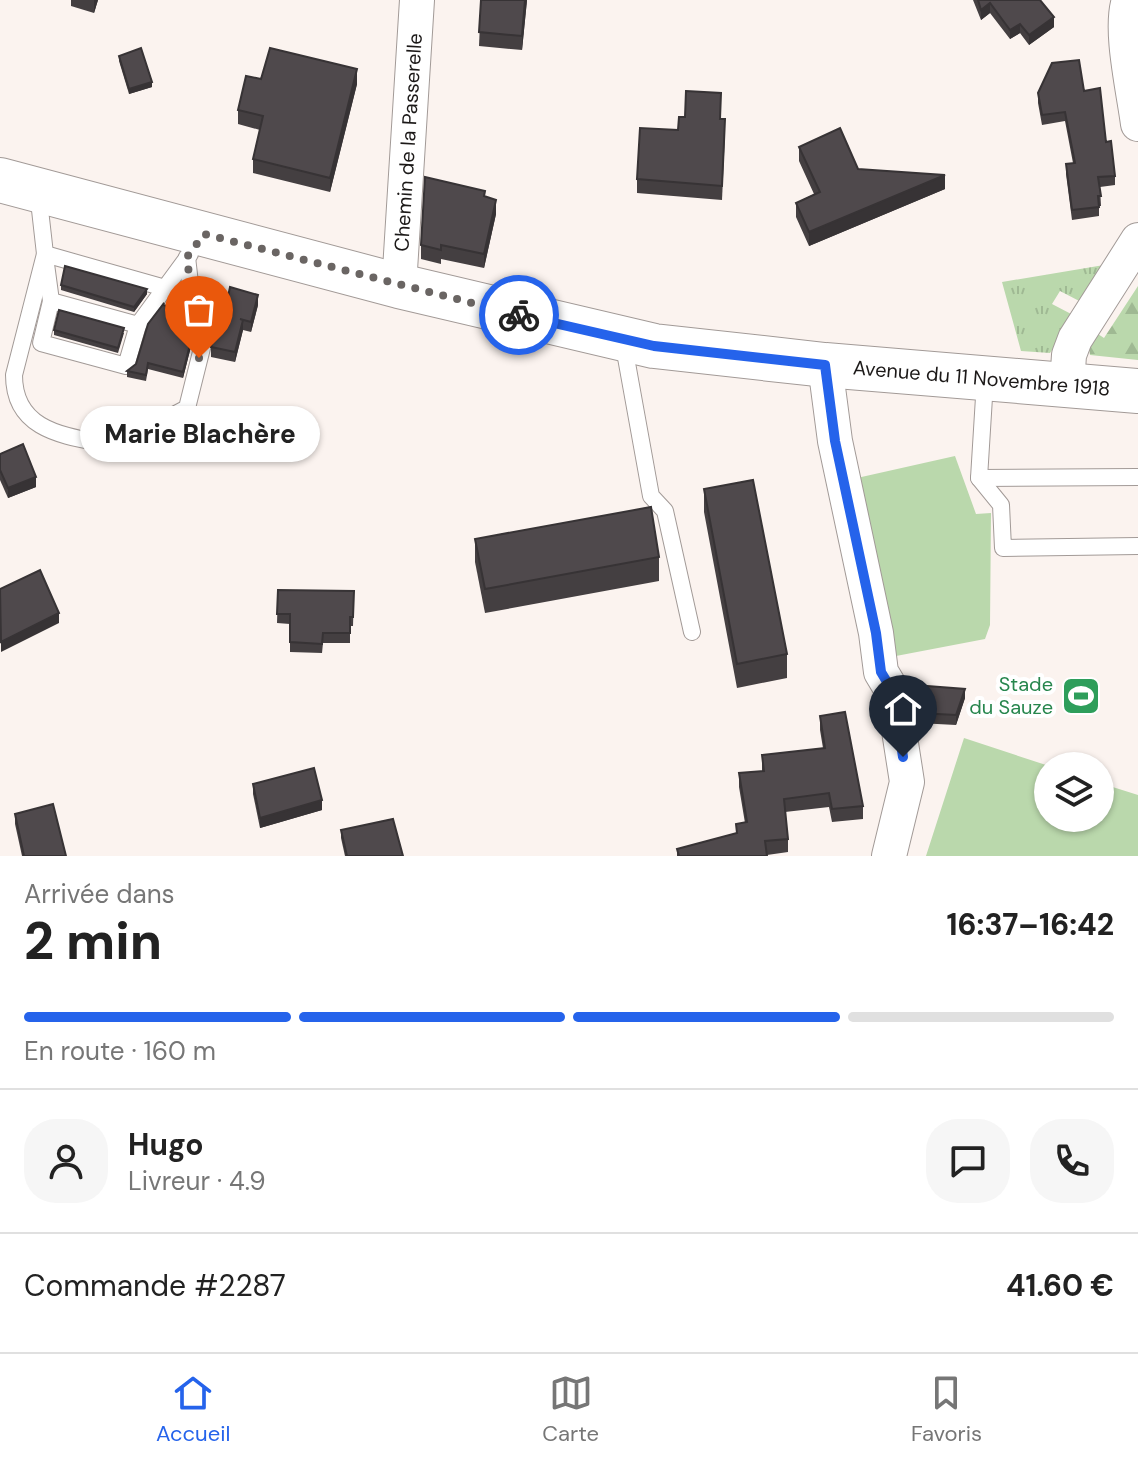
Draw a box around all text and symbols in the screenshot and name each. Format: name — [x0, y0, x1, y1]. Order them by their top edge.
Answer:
street label: Chemin de la Passerelle — [388, 32, 428, 252]
courier — [479, 275, 559, 355]
pin — [165, 276, 233, 358]
icon: bag — [177, 288, 221, 332]
icon: bike — [497, 293, 541, 337]
street label: Avenue du 11 Novembre 1918 — [852, 354, 1111, 402]
callout: Marie Blachère — [79, 406, 319, 462]
text: Marie Blachère — [104, 417, 296, 451]
place label: Stade du Sauze — [969, 671, 1053, 720]
pin — [869, 675, 937, 757]
sports icon: Stade du Sauze — [1060, 675, 1102, 717]
icon: home — [881, 687, 925, 731]
map controls — [1034, 752, 1114, 832]
button: layers — [1034, 752, 1114, 832]
text: Arrivée dans — [24, 877, 175, 911]
text: 16:37–16:42 — [947, 905, 1114, 944]
text: 2 min — [24, 907, 162, 975]
text: En route · 160 m — [24, 1034, 216, 1068]
button: person — [24, 1119, 108, 1203]
button: chat — [926, 1119, 1010, 1203]
button: phone — [1030, 1119, 1114, 1203]
text: Hugo — [128, 1125, 203, 1164]
text: Livreur · 4.9 — [128, 1164, 266, 1198]
text: Commande #2287 — [24, 1266, 286, 1305]
text: 41.60 € — [1006, 1266, 1114, 1305]
tab: Accueil — [156, 1371, 230, 1448]
tab: Carte — [542, 1371, 599, 1448]
tab: Favoris — [911, 1371, 982, 1448]

